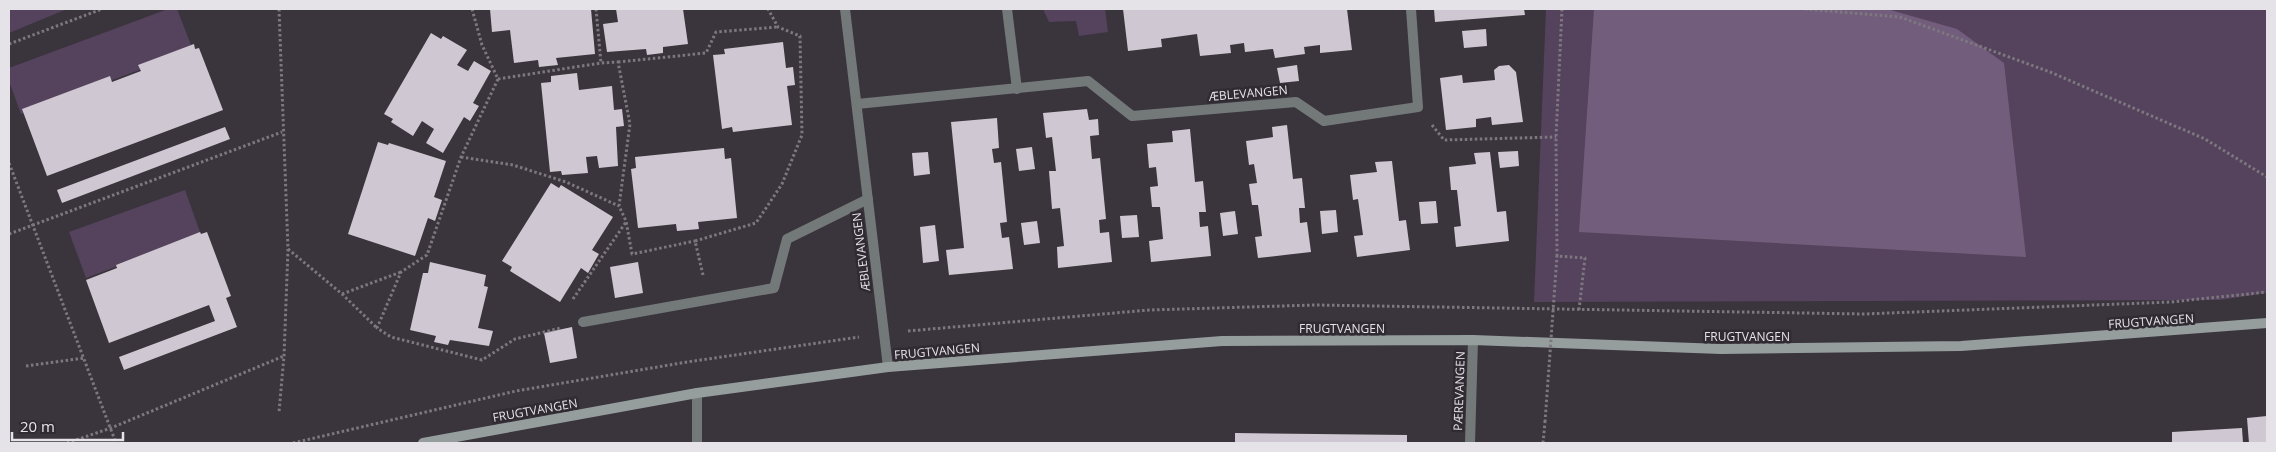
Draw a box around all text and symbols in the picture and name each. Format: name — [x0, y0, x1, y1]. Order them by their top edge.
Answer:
street label: ÆBLEVANGEN — [1207, 81, 1288, 105]
street label: ÆBLEVANGEN — [848, 212, 874, 293]
street label: FRUGTVANGEN — [2108, 310, 2194, 332]
street label: FRUGTVANGEN — [1299, 320, 1385, 337]
street label: FRUGTVANGEN — [1704, 328, 1790, 345]
street label: FRUGTVANGEN — [893, 339, 981, 363]
street label: PÆREVANGEN — [1449, 351, 1469, 431]
street label: FRUGTVANGEN — [491, 394, 579, 426]
scale bar — [12, 410, 124, 442]
text: 20 m — [20, 416, 55, 436]

